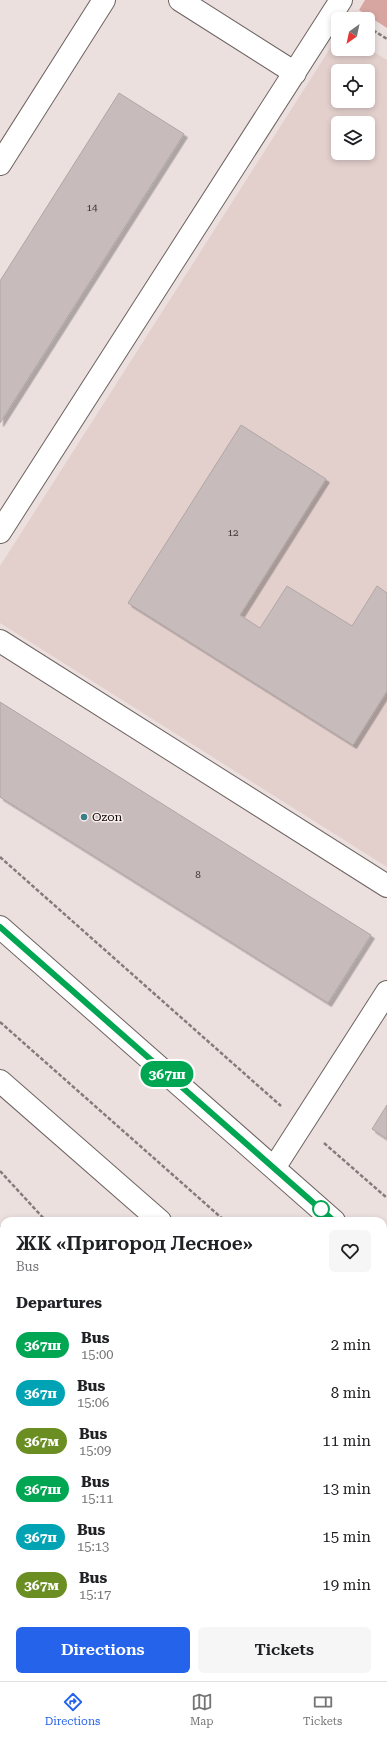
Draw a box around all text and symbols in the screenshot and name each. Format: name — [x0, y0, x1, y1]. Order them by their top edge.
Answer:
north arrow — [331, 12, 375, 56]
map controls — [331, 12, 375, 160]
button: locate — [331, 64, 375, 108]
button: layers — [331, 116, 375, 160]
house number: 14 — [86, 202, 98, 213]
house number: 12 — [227, 527, 239, 538]
place label: Ozon — [92, 810, 123, 824]
marker: Ozon — [79, 812, 89, 822]
house number: 8 — [195, 869, 201, 880]
line badge: 367ш — [139, 1061, 195, 1087]
text: 367ш — [148, 1066, 186, 1082]
unlabelled marker — [312, 1200, 330, 1218]
button: heart — [329, 1230, 371, 1272]
text: ЖК «Пригород Лесное» — [16, 1232, 253, 1255]
text: Bus — [16, 1259, 39, 1274]
text: Departures — [16, 1294, 102, 1312]
text: Bus — [81, 1329, 110, 1347]
text: 2 min — [331, 1336, 371, 1354]
text: 367ш — [24, 1337, 61, 1353]
text: 15:00 — [81, 1347, 114, 1362]
text: Bus — [77, 1377, 105, 1395]
text: 8 min — [331, 1384, 371, 1402]
text: 367п — [24, 1385, 57, 1401]
text: 15:06 — [77, 1395, 109, 1410]
text: Bus — [79, 1425, 107, 1443]
text: 11 min — [322, 1432, 371, 1450]
text: 367м — [24, 1433, 59, 1449]
text: 15:09 — [79, 1443, 111, 1458]
text: Bus — [81, 1473, 110, 1491]
text: 13 min — [322, 1480, 371, 1498]
text: 367ш — [24, 1481, 61, 1497]
text: 15:11 — [81, 1491, 114, 1506]
text: Bus — [77, 1521, 105, 1539]
text: 15 min — [322, 1528, 371, 1546]
text: 367п — [24, 1529, 57, 1545]
text: 15:13 — [77, 1539, 109, 1554]
text: Bus — [79, 1569, 107, 1587]
text: 19 min — [322, 1576, 371, 1594]
text: 367м — [24, 1577, 59, 1593]
text: 15:17 — [79, 1587, 111, 1602]
button: Directions — [16, 1627, 190, 1673]
button: Tickets — [198, 1627, 371, 1673]
tab: Directions — [45, 1691, 100, 1728]
tab: Map — [190, 1691, 213, 1728]
tab: Tickets — [303, 1691, 342, 1728]

